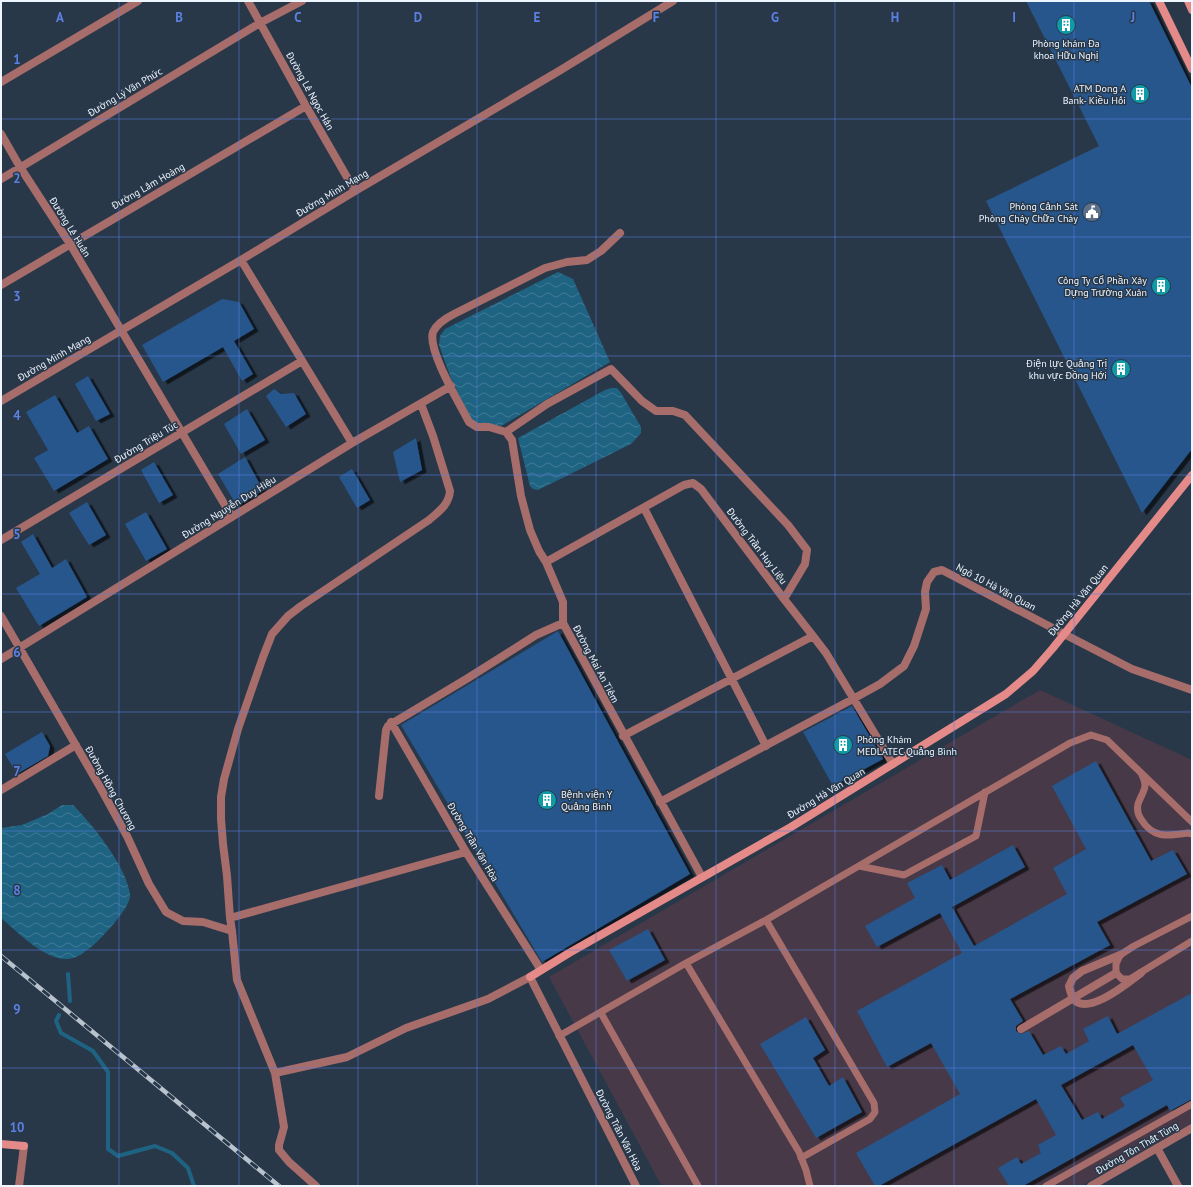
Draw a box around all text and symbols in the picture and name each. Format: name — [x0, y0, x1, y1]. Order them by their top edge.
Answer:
text: A — [56, 9, 64, 26]
text: B — [175, 9, 183, 26]
text: C — [294, 9, 302, 26]
text: D — [414, 9, 422, 26]
text: E — [534, 9, 541, 26]
text: F — [653, 9, 660, 26]
text: G — [771, 9, 779, 26]
text: H — [891, 9, 899, 26]
text: I — [1012, 9, 1016, 26]
text: J — [1130, 9, 1135, 26]
building icon: Phòng khám Đa khoa Hữu Nghị — [1055, 14, 1077, 36]
place label: Phòng khám Đa khoa Hữu Nghị — [1032, 37, 1100, 62]
street label: Đường Lê Ngọc Hân — [283, 49, 337, 132]
text: 1 — [13, 51, 21, 68]
street label: Đường Lý Văn Phức — [84, 64, 165, 120]
place label: ATM Dong A Bank- Kiều Hối — [1063, 82, 1126, 107]
building icon: ATM Dong A Bank- Kiều Hối — [1129, 83, 1151, 105]
street label: Đường Lâm Hoàng — [108, 160, 187, 213]
street label: Đường Minh Mạng — [293, 166, 370, 220]
text: 2 — [13, 170, 21, 187]
street label: Đường Lê Huân — [46, 194, 94, 259]
place label: Phòng Cảnh Sát Phòng Cháy Chữa Cháy — [979, 200, 1079, 225]
public building icon: Phòng Cảnh Sát Phòng Cháy Chữa Cháy — [1081, 201, 1103, 223]
place label: Công Ty Cổ Phần Xây Dựng Trường Xuân — [1058, 274, 1147, 299]
building icon: Công Ty Cổ Phần Xây Dựng Trường Xuân — [1150, 275, 1172, 297]
text: 3 — [13, 288, 21, 305]
street label: Đường Minh Mạng — [14, 332, 93, 385]
place label: Điện lực Quảng Trị khu vực Đồng Hới — [1025, 357, 1107, 382]
building icon: Điện lực Quảng Trị khu vực Đồng Hới — [1110, 358, 1132, 380]
text: 4 — [13, 407, 21, 424]
street label: Đường Triệu Túc — [111, 418, 180, 467]
street label: Đường Nguyễn Duy Hiệu — [179, 473, 278, 542]
street label: Đường Trần Huy Liệu — [723, 504, 790, 587]
text: 5 — [13, 526, 21, 543]
street label: Ngõ 10 Hà Văn Quan — [954, 560, 1038, 614]
street label: Đường Hà Văn Quan — [1045, 562, 1111, 639]
street label: Đường Mai An Tiêm — [570, 622, 622, 705]
text: 6 — [13, 644, 21, 661]
place label: Phòng Khám MEDLATEC Quảng Bình — [857, 733, 957, 758]
building icon: Phòng Khám MEDLATEC Quảng Bình — [832, 734, 854, 756]
street label: Đường Hồng Chương — [82, 743, 140, 832]
text: 7 — [13, 763, 21, 780]
street label: Đường Hà Văn Quan — [784, 765, 867, 822]
place label: Bệnh viện Y Quảng Bình — [561, 788, 613, 813]
building icon: Bệnh viện Y Quảng Bình — [536, 789, 558, 811]
street label: Đường Trần Văn Hòa — [444, 799, 502, 884]
text: 8 — [13, 882, 21, 899]
text: 9 — [13, 1001, 21, 1018]
street label: Đường Trần Văn Hòa — [592, 1086, 645, 1173]
text: 10 — [10, 1119, 24, 1136]
street label: Đường Tôn Thất Tùng — [1092, 1119, 1181, 1178]

